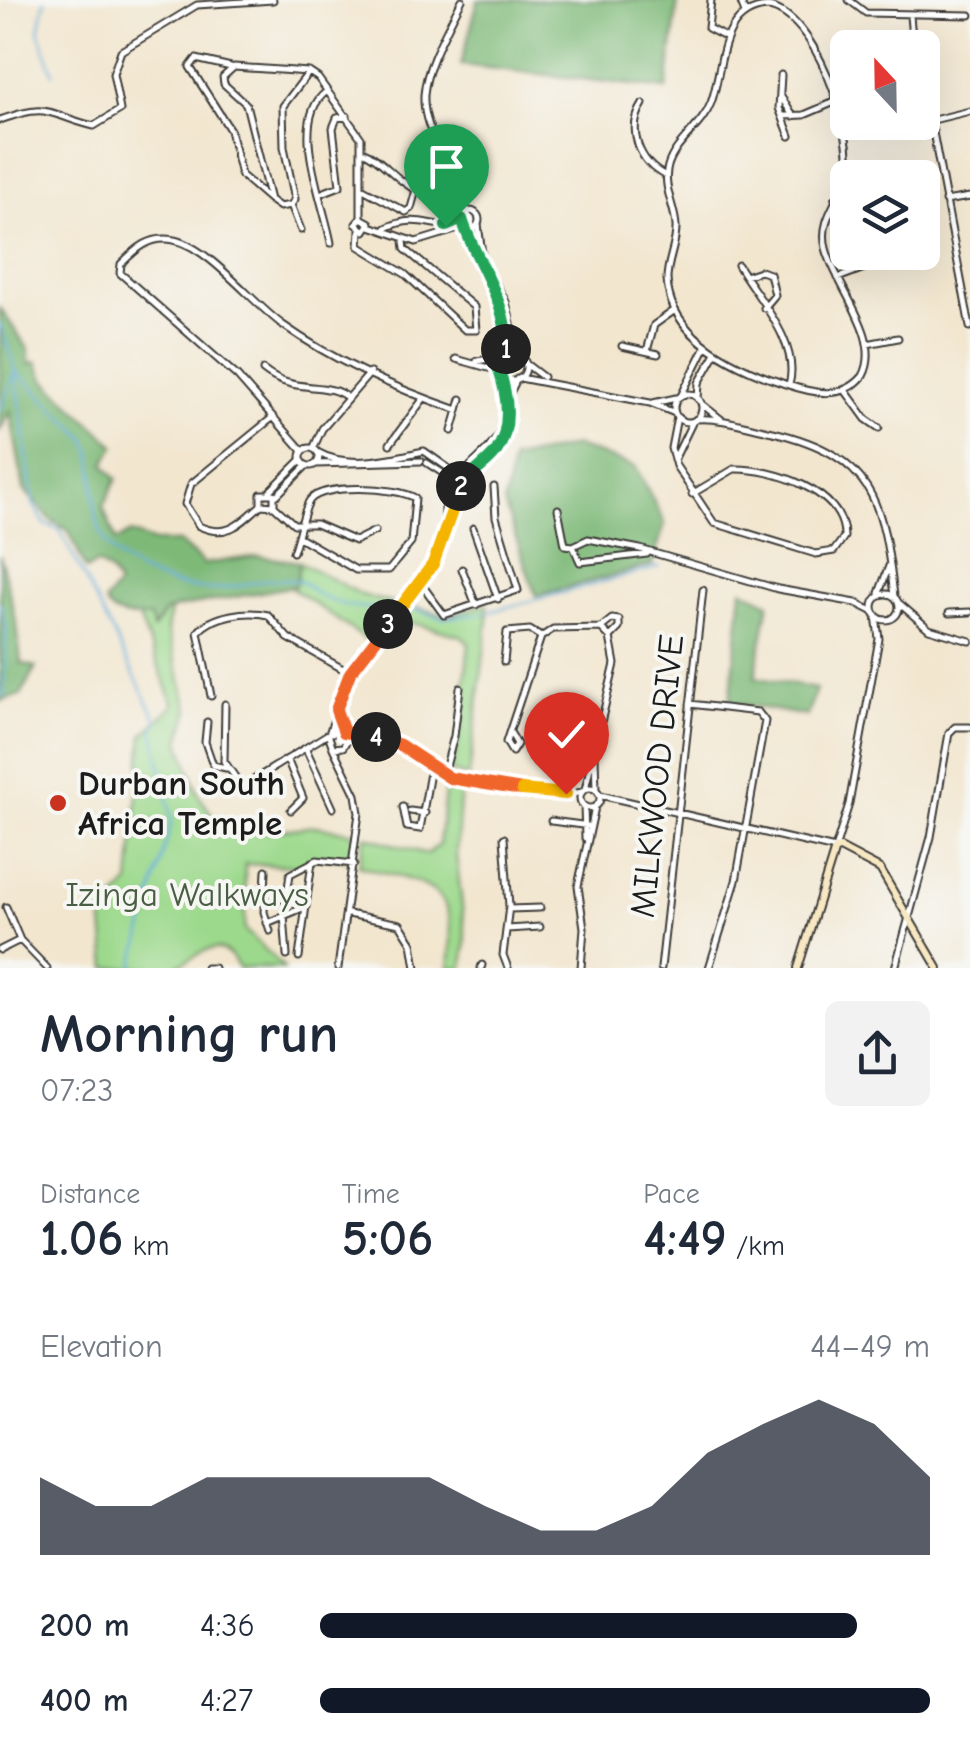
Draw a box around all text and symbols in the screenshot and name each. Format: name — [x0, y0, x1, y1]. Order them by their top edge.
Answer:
north arrow — [830, 30, 940, 140]
map controls — [830, 30, 940, 270]
pin — [404, 124, 489, 227]
icon: arrive — [419, 139, 474, 194]
button: layers — [830, 160, 940, 270]
pin: 1 — [481, 324, 531, 374]
text: 1 — [500, 333, 512, 365]
pin: 2 — [436, 461, 486, 511]
text: 2 — [454, 470, 468, 502]
pin: 3 — [363, 599, 413, 649]
text: 3 — [381, 608, 395, 640]
street label: MILKWOOD DRIVE — [622, 632, 692, 920]
pin — [524, 692, 609, 795]
icon: check — [539, 707, 594, 762]
pin: 4 — [351, 712, 401, 762]
text: 4 — [369, 721, 383, 753]
place label: Durban South Africa Temple — [78, 763, 285, 844]
marker: Durban South Africa Temple — [47, 792, 69, 814]
park label: Izinga Walkways — [65, 874, 309, 915]
button: share — [825, 1001, 930, 1106]
text: Morning run — [40, 1002, 338, 1066]
text: 07:23 — [40, 1072, 113, 1109]
text: Distance — [40, 1178, 140, 1210]
text: Time — [342, 1178, 400, 1210]
text: Pace — [643, 1178, 700, 1210]
text: 1.06 — [40, 1210, 123, 1268]
text: 5:06 — [342, 1210, 433, 1268]
text: 4:49 — [643, 1210, 727, 1268]
text: km — [123, 1230, 170, 1262]
text: /km — [727, 1230, 785, 1262]
text: Elevation — [40, 1328, 163, 1365]
text: 44–49 m — [810, 1328, 930, 1365]
text: 200 m — [40, 1607, 129, 1644]
text: 4:36 — [200, 1607, 255, 1644]
text: 400 m — [40, 1682, 128, 1719]
text: 4:27 — [200, 1682, 253, 1719]

